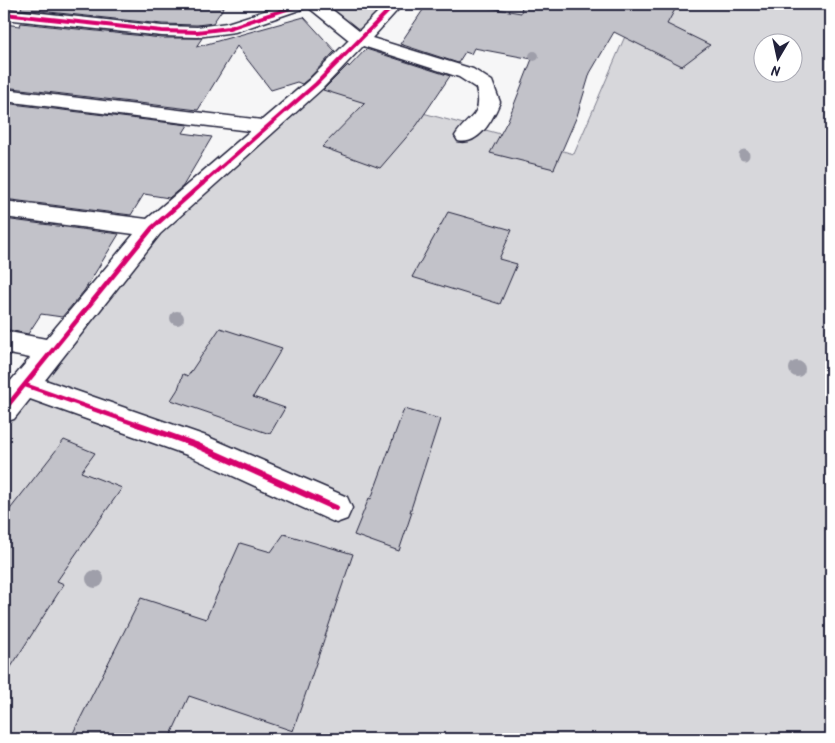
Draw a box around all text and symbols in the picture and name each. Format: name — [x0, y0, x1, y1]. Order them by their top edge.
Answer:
north arrow — [752, 32, 802, 82]
text: N — [770, 58, 782, 81]

